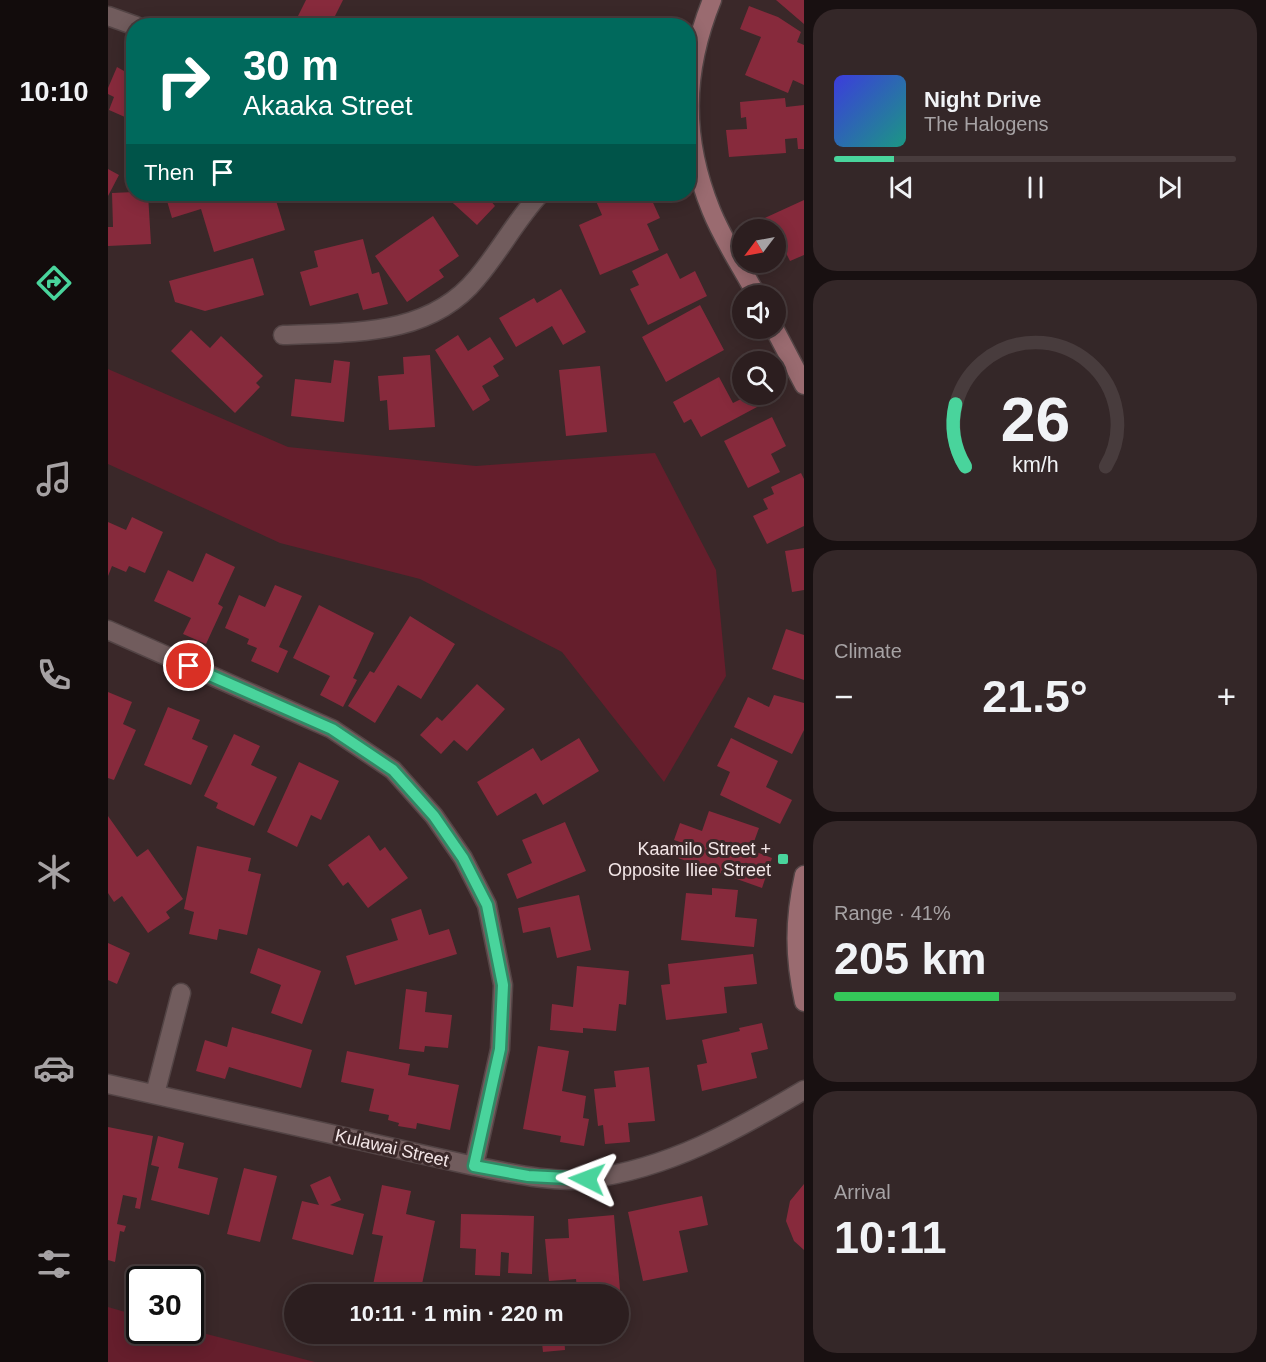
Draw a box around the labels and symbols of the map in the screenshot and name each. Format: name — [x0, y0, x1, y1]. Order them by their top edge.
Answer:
north arrow — [732, 219, 786, 273]
pin — [163, 640, 214, 691]
place label: Kaamilo Street + Opposite Iliee Street — [608, 839, 771, 880]
marker: Kaamilo Street + Opposite Iliee Street — [776, 852, 790, 866]
street label: Kulawai Street — [333, 1125, 451, 1171]
position arrow — [555, 1147, 619, 1211]
speed limit sign: 30 — [126, 1266, 204, 1344]

